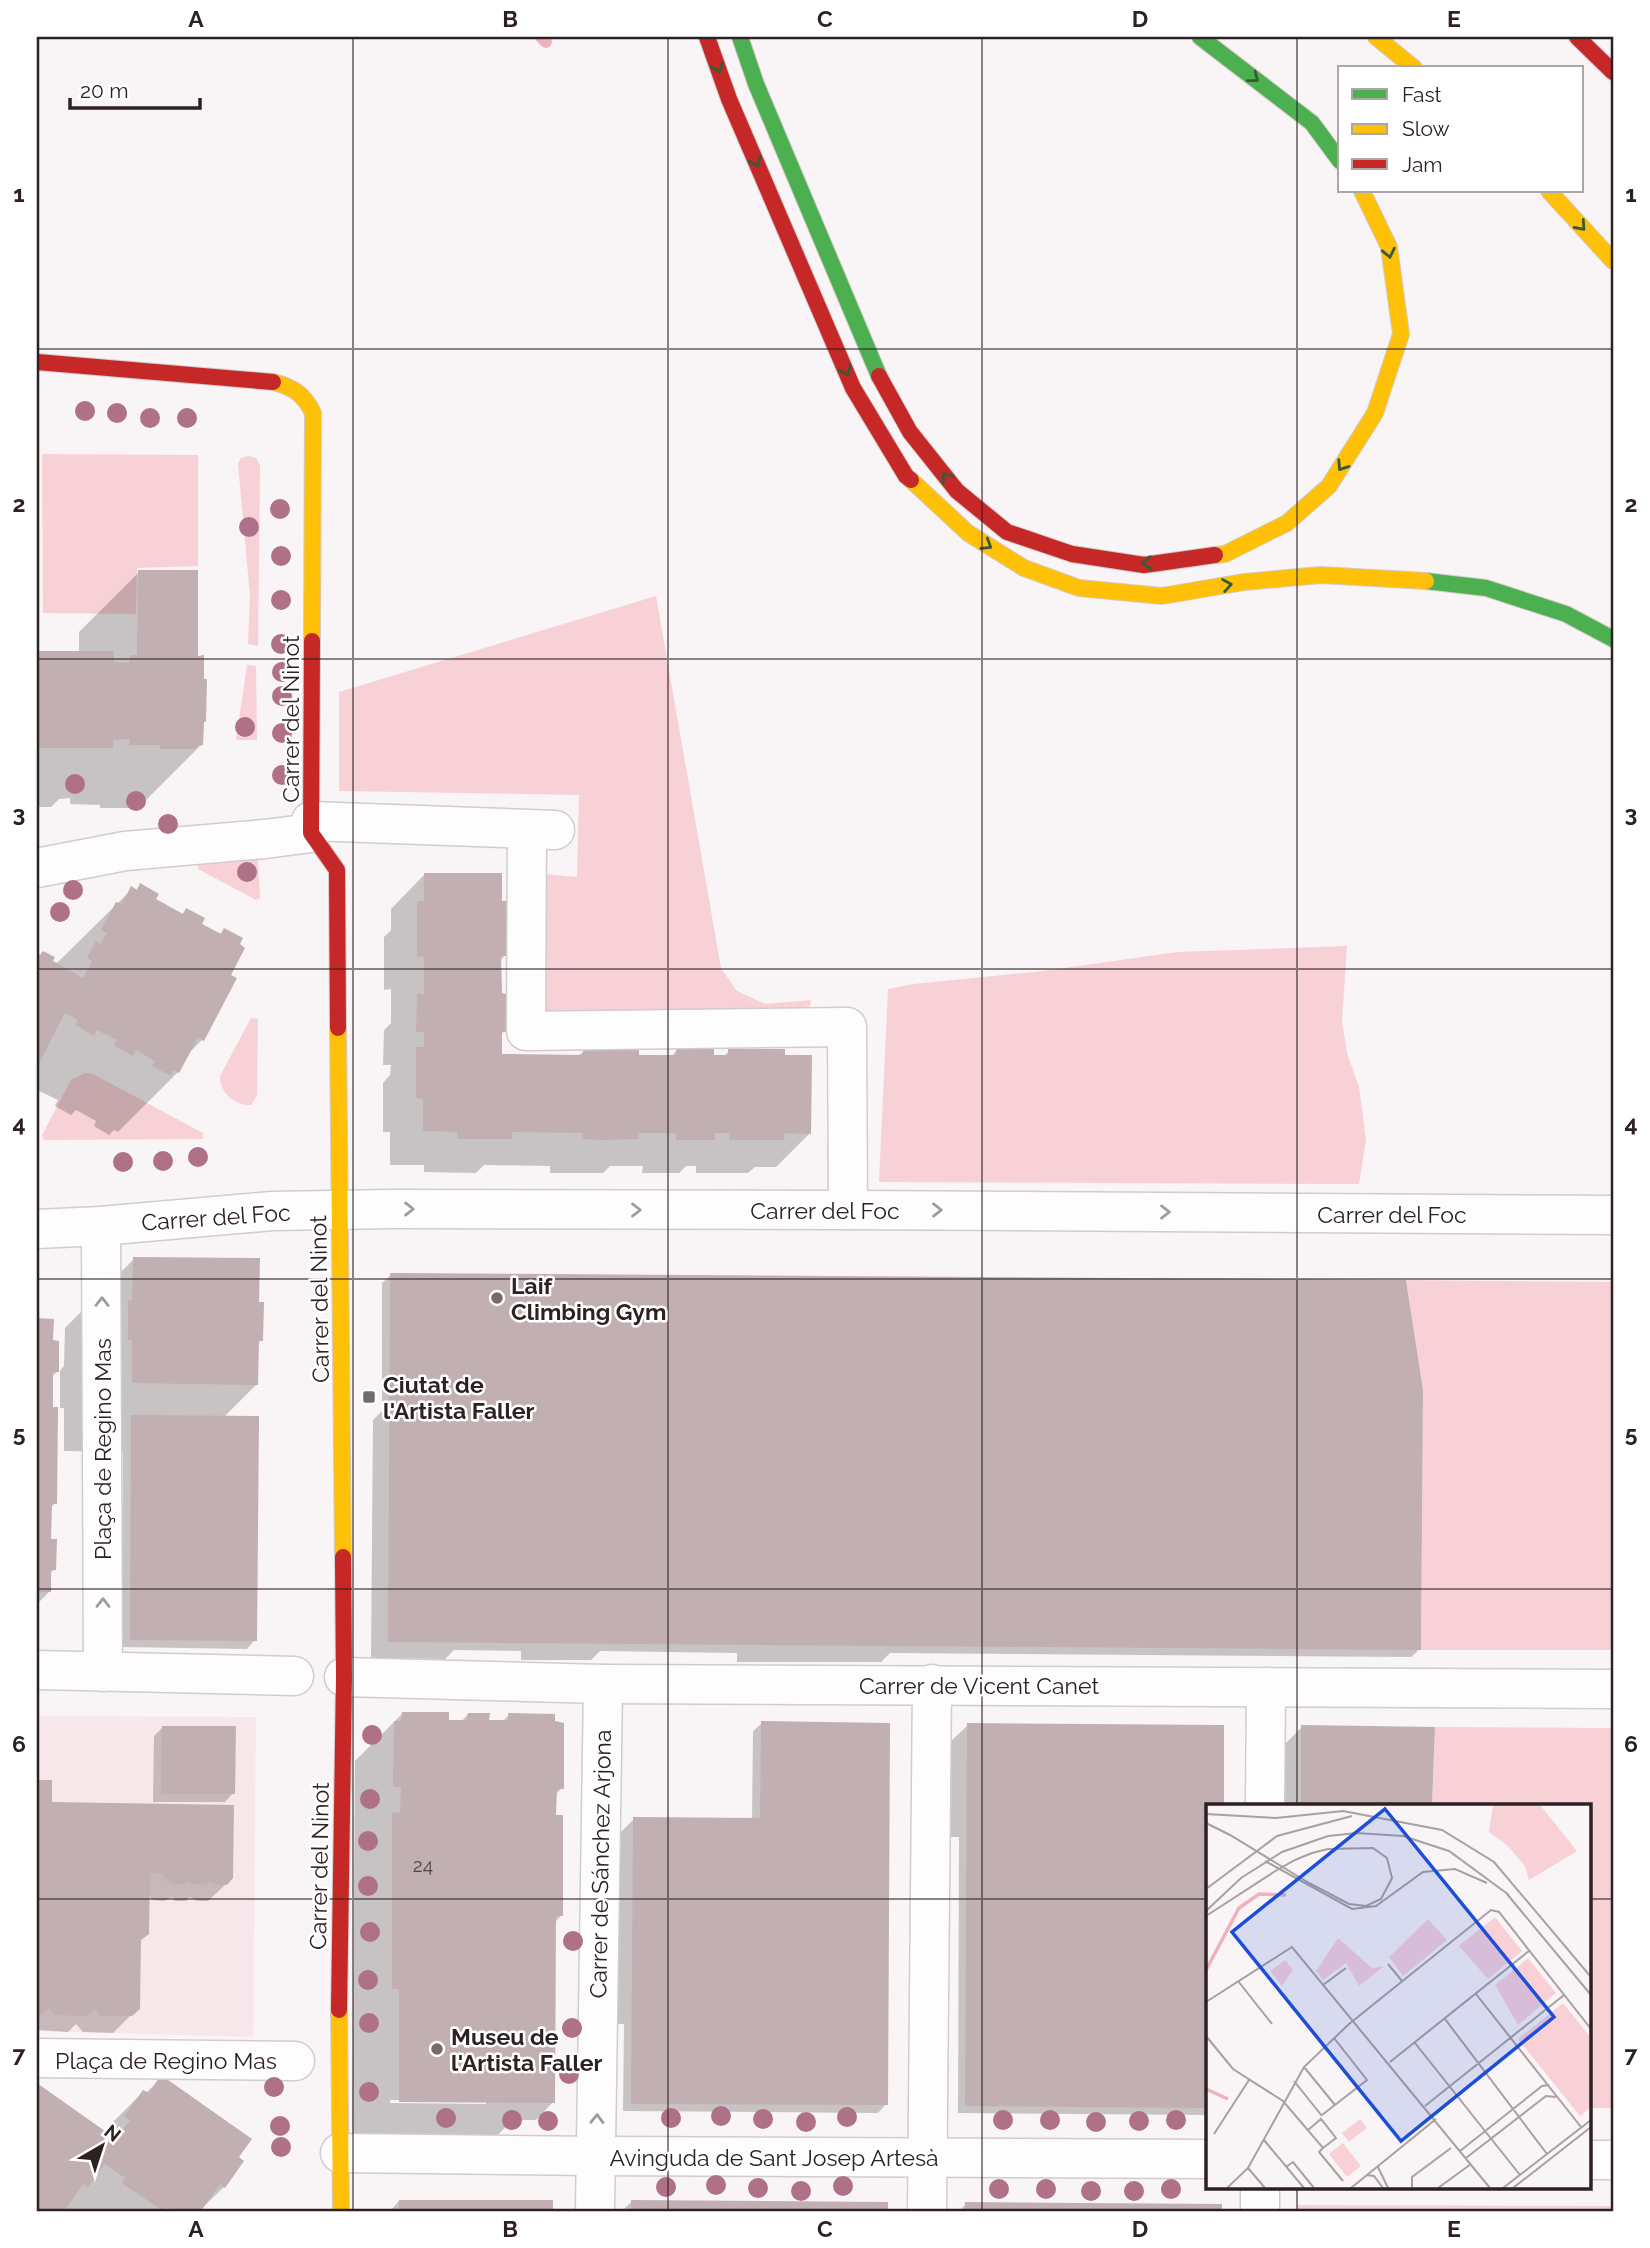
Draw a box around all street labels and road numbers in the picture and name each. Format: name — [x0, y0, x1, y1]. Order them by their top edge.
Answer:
street label: Carrer del Ninot — [277, 635, 304, 803]
street label: Carrer del Foc — [750, 1197, 900, 1224]
street label: Carrer del Foc — [141, 1198, 291, 1236]
street label: Carrer del Foc — [1317, 1201, 1467, 1228]
street label: Carrer del Ninot — [304, 1215, 334, 1383]
street label: Plaça de Regino Mas — [89, 1338, 116, 1560]
street label: Carrer de Vicent Canet — [859, 1672, 1099, 1699]
street label: Carrer de Sánchez Arjona — [584, 1729, 616, 1999]
street label: Carrer del Ninot — [304, 1782, 334, 1950]
street label: Plaça de Regino Mas — [55, 2047, 277, 2074]
street label: Avinguda de Sant Josep Artesà — [609, 2144, 939, 2171]

